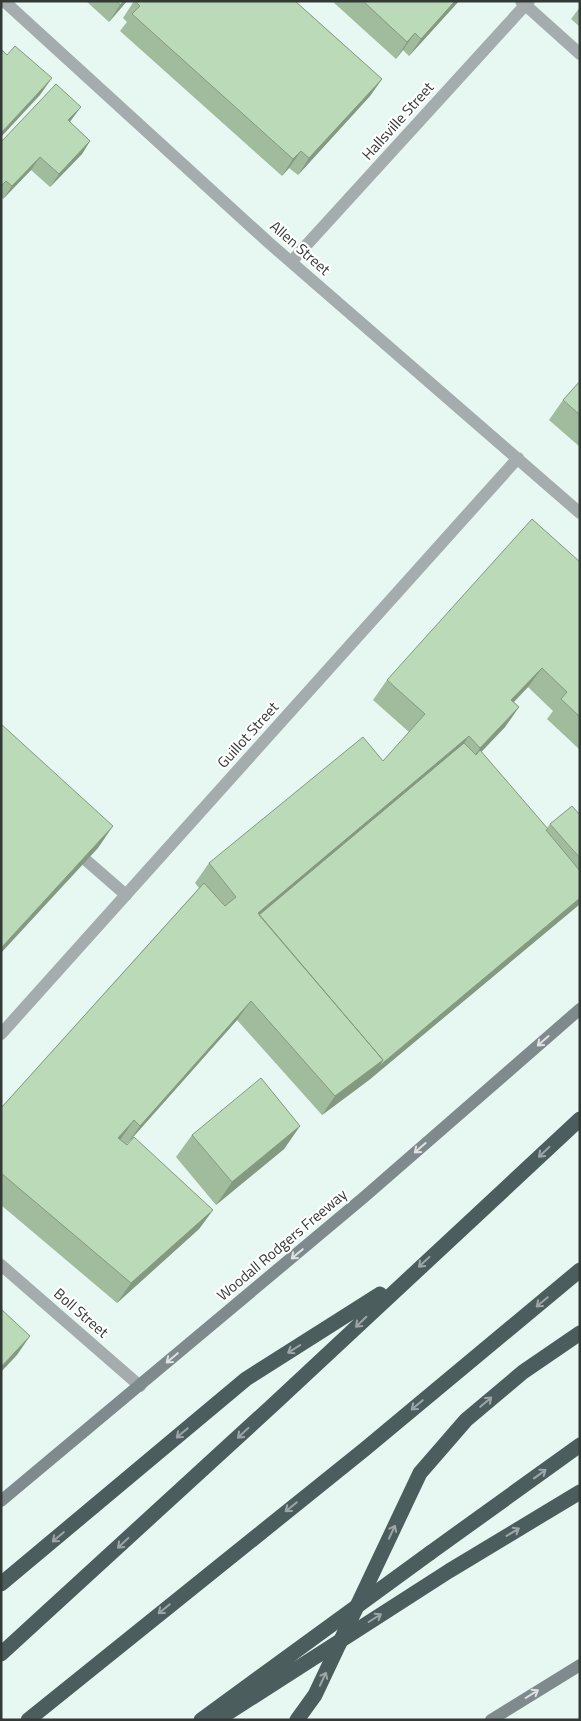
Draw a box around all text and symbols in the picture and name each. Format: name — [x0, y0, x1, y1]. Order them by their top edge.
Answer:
street label: Hallsville Street — [356, 76, 440, 165]
street label: Allen Street — [265, 215, 336, 281]
street label: Guillot Street — [211, 696, 284, 773]
one-way arrow — [537, 1036, 550, 1047]
one-way arrow — [414, 1142, 427, 1154]
one-way arrow — [537, 1146, 550, 1158]
street label: Woodall Rodgers Freeway — [211, 1183, 352, 1306]
one-way arrow — [291, 1248, 304, 1259]
one-way arrow — [418, 1256, 431, 1268]
street label: Boll Street — [49, 1282, 114, 1343]
one-way arrow — [536, 1296, 549, 1307]
one-way arrow — [354, 1316, 367, 1328]
one-way arrow — [287, 1344, 301, 1354]
one-way arrow — [166, 1353, 179, 1364]
one-way arrow — [480, 1397, 493, 1408]
one-way arrow — [411, 1400, 424, 1411]
one-way arrow — [176, 1427, 189, 1438]
one-way arrow — [236, 1427, 249, 1439]
one-way arrow — [533, 1469, 547, 1479]
one-way arrow — [284, 1502, 297, 1513]
one-way arrow — [388, 1525, 397, 1540]
one-way arrow — [506, 1526, 520, 1536]
one-way arrow — [51, 1531, 64, 1543]
one-way arrow — [116, 1537, 129, 1549]
one-way arrow — [158, 1603, 171, 1614]
one-way arrow — [368, 1612, 382, 1622]
one-way arrow — [319, 1672, 328, 1687]
one-way arrow — [525, 1689, 539, 1699]

